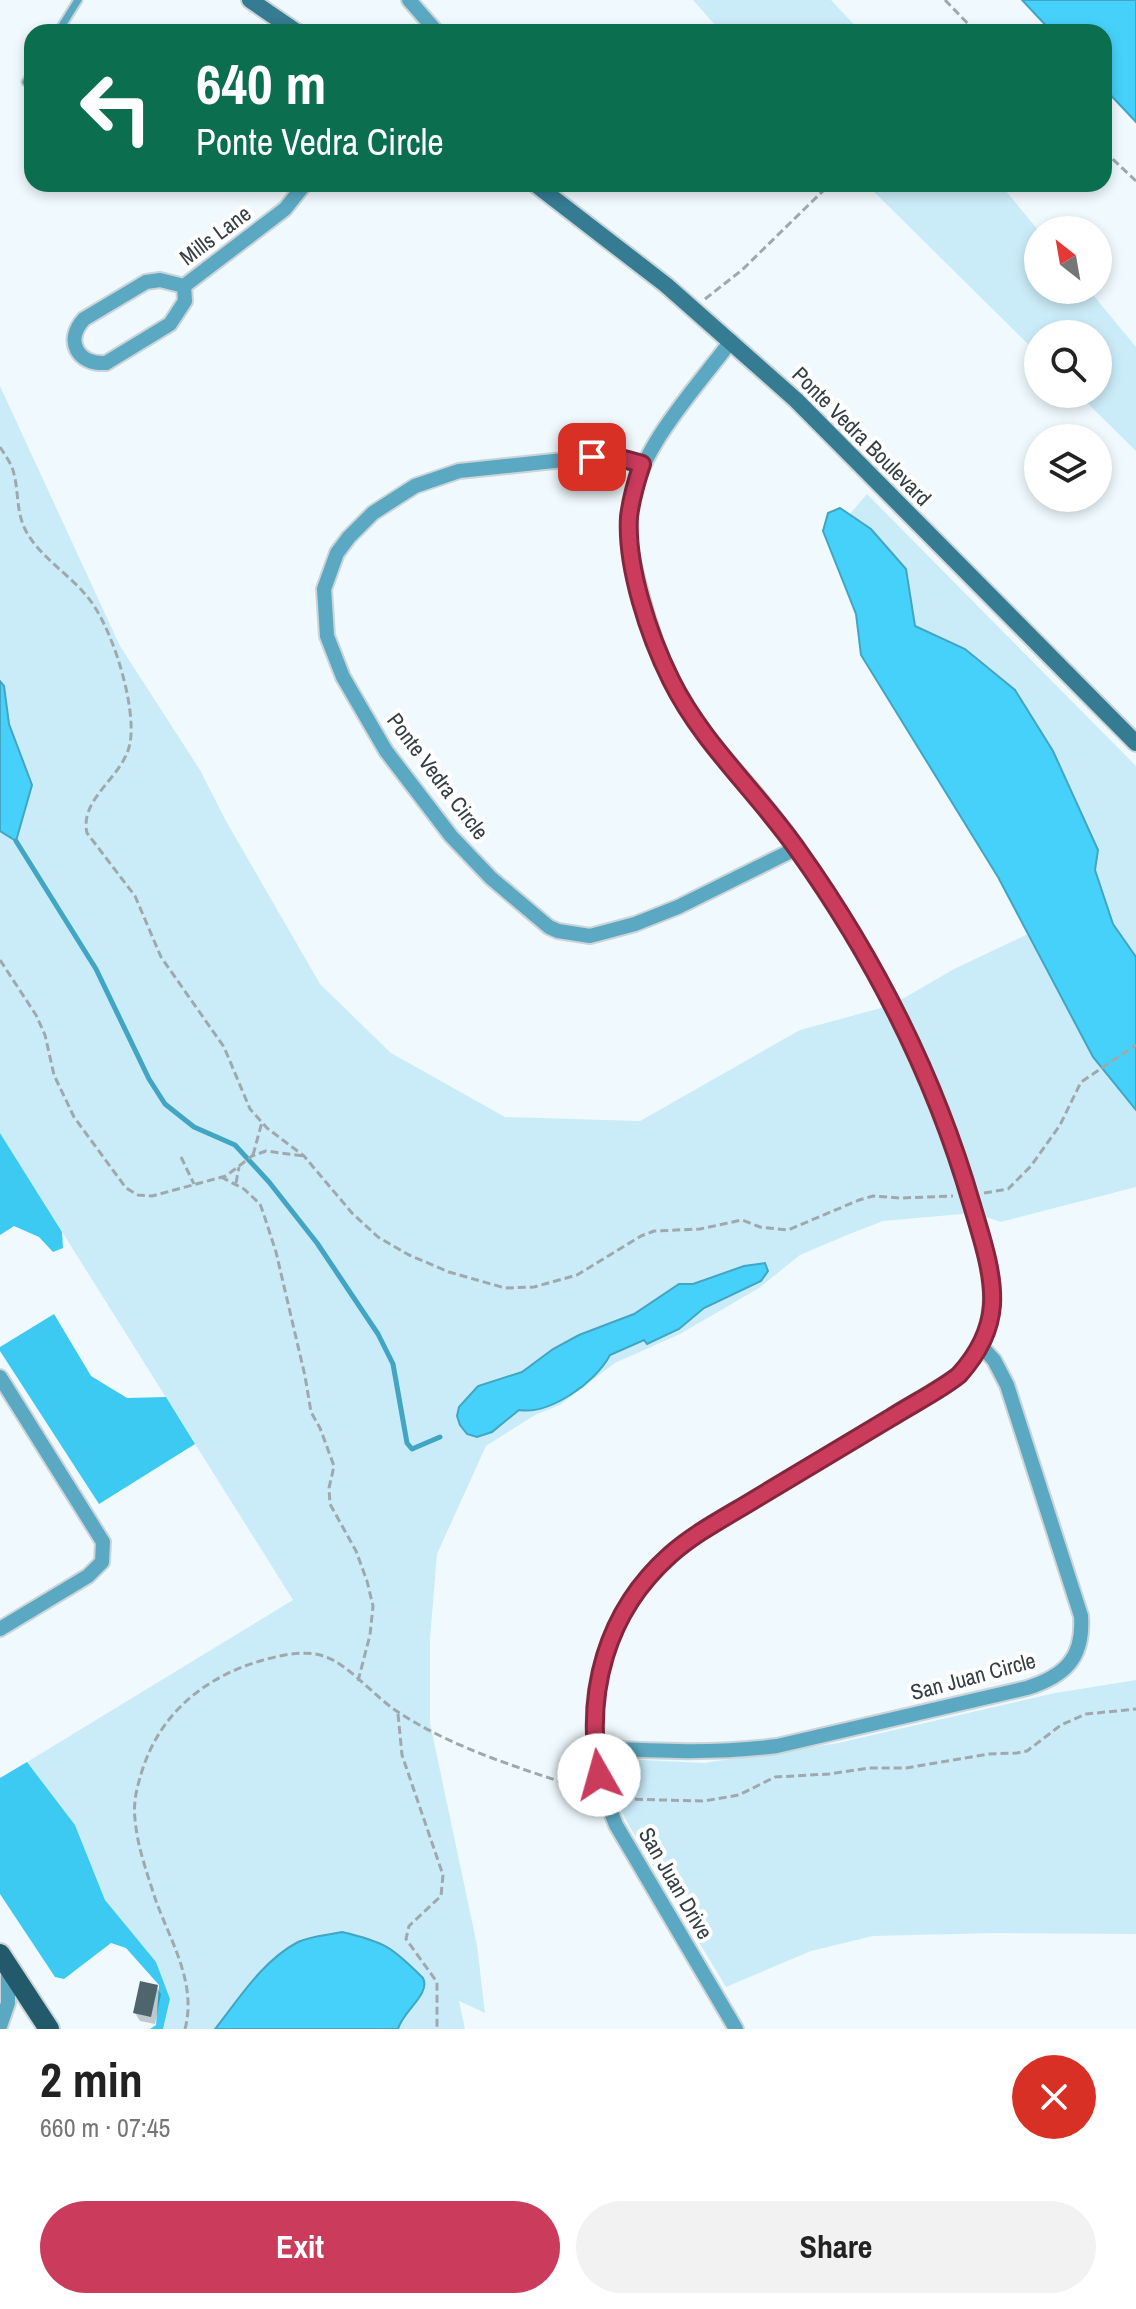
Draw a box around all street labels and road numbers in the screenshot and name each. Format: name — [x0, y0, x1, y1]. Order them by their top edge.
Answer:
street label: Mills Lane — [173, 198, 257, 272]
street label: Ponte Vedra Boulevard — [786, 360, 938, 512]
street label: Ponte Vedra Circle — [380, 707, 496, 845]
street label: San Juan Circle — [907, 1645, 1039, 1707]
street label: San Juan Drive — [632, 1822, 720, 1944]

